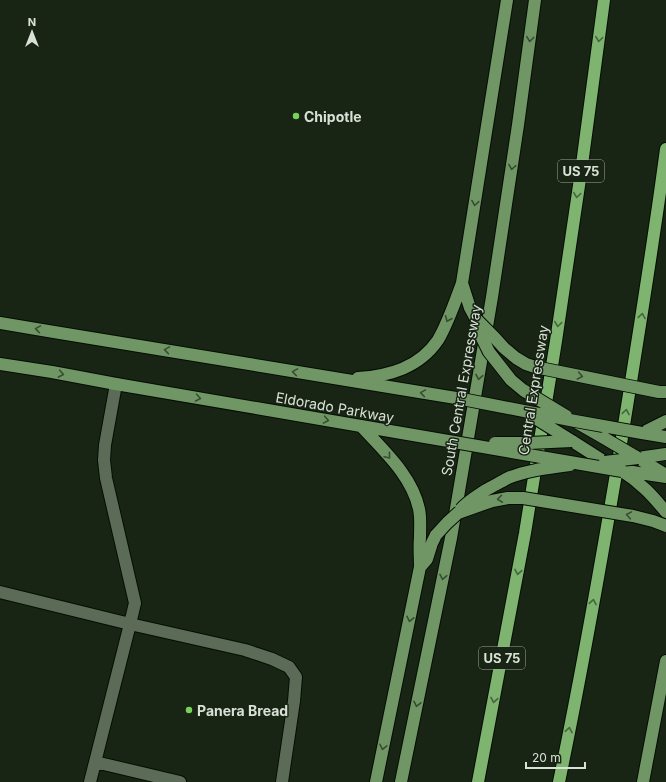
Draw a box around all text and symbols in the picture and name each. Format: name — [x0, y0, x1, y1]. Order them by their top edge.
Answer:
north arrow — [12, 12, 52, 52]
text: N — [28, 15, 36, 29]
one-way arrow — [526, 36, 535, 42]
one-way arrow — [595, 36, 604, 42]
place label: Chipotle — [304, 108, 362, 125]
marker: Chipotle — [291, 111, 301, 121]
road number: US 75 — [558, 160, 604, 182]
one-way arrow — [508, 164, 517, 171]
one-way arrow — [573, 192, 582, 198]
one-way arrow — [471, 200, 480, 206]
street label: South Central Expressway — [438, 303, 484, 477]
one-way arrow — [637, 312, 646, 319]
one-way arrow — [444, 316, 452, 323]
one-way arrow — [554, 321, 563, 327]
street label: Central Expressway — [514, 324, 552, 456]
one-way arrow — [35, 325, 41, 334]
one-way arrow — [164, 346, 170, 355]
one-way arrow — [292, 368, 298, 377]
one-way arrow — [58, 369, 64, 377]
one-way arrow — [577, 371, 583, 380]
one-way arrow — [475, 374, 483, 380]
street label: Eldorado Parkway — [275, 388, 396, 426]
one-way arrow — [420, 389, 426, 398]
one-way arrow — [195, 393, 201, 402]
one-way arrow — [621, 409, 630, 415]
one-way arrow — [323, 416, 329, 424]
one-way arrow — [384, 451, 391, 458]
one-way arrow — [497, 494, 503, 503]
one-way arrow — [626, 512, 632, 520]
one-way arrow — [514, 569, 523, 575]
one-way arrow — [440, 573, 448, 580]
one-way arrow — [589, 599, 597, 605]
one-way arrow — [406, 616, 414, 622]
road number: US 75 — [479, 647, 525, 669]
one-way arrow — [490, 696, 499, 703]
one-way arrow — [414, 701, 422, 707]
place label: Panera Bread — [197, 702, 288, 719]
marker: Panera Bread — [184, 705, 194, 715]
one-way arrow — [564, 727, 573, 733]
one-way arrow — [380, 743, 388, 750]
scale bar — [526, 744, 585, 770]
text: 20 m — [532, 750, 561, 765]

